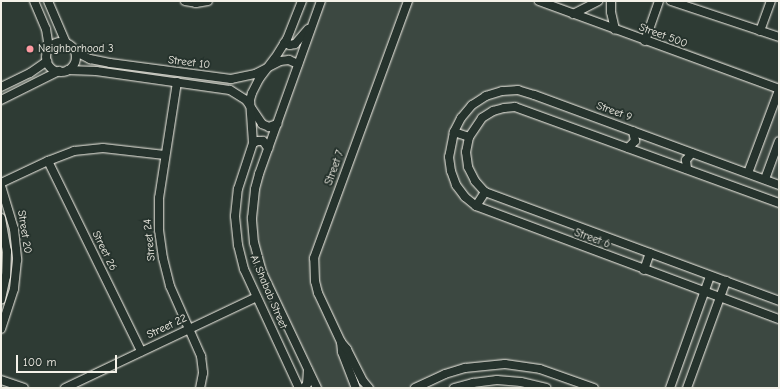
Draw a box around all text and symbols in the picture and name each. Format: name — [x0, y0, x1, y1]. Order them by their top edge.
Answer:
street label: Street 500 — [637, 21, 689, 51]
place label: Neighborhood 3 — [38, 42, 114, 56]
marker: Neighborhood 3 — [25, 44, 35, 54]
street label: Street 10 — [167, 54, 211, 72]
street label: Street 9 — [594, 99, 634, 125]
street label: Street 7 — [323, 149, 347, 187]
street label: Street 20 — [14, 209, 34, 255]
street label: Street 24 — [141, 218, 159, 262]
street label: Street 6 — [572, 226, 612, 252]
street label: Street 26 — [89, 229, 119, 273]
street label: Al Shabab Street — [247, 253, 289, 331]
street label: Street 22 — [145, 312, 189, 342]
scale bar — [18, 347, 119, 373]
text: 100 m — [23, 355, 56, 369]

